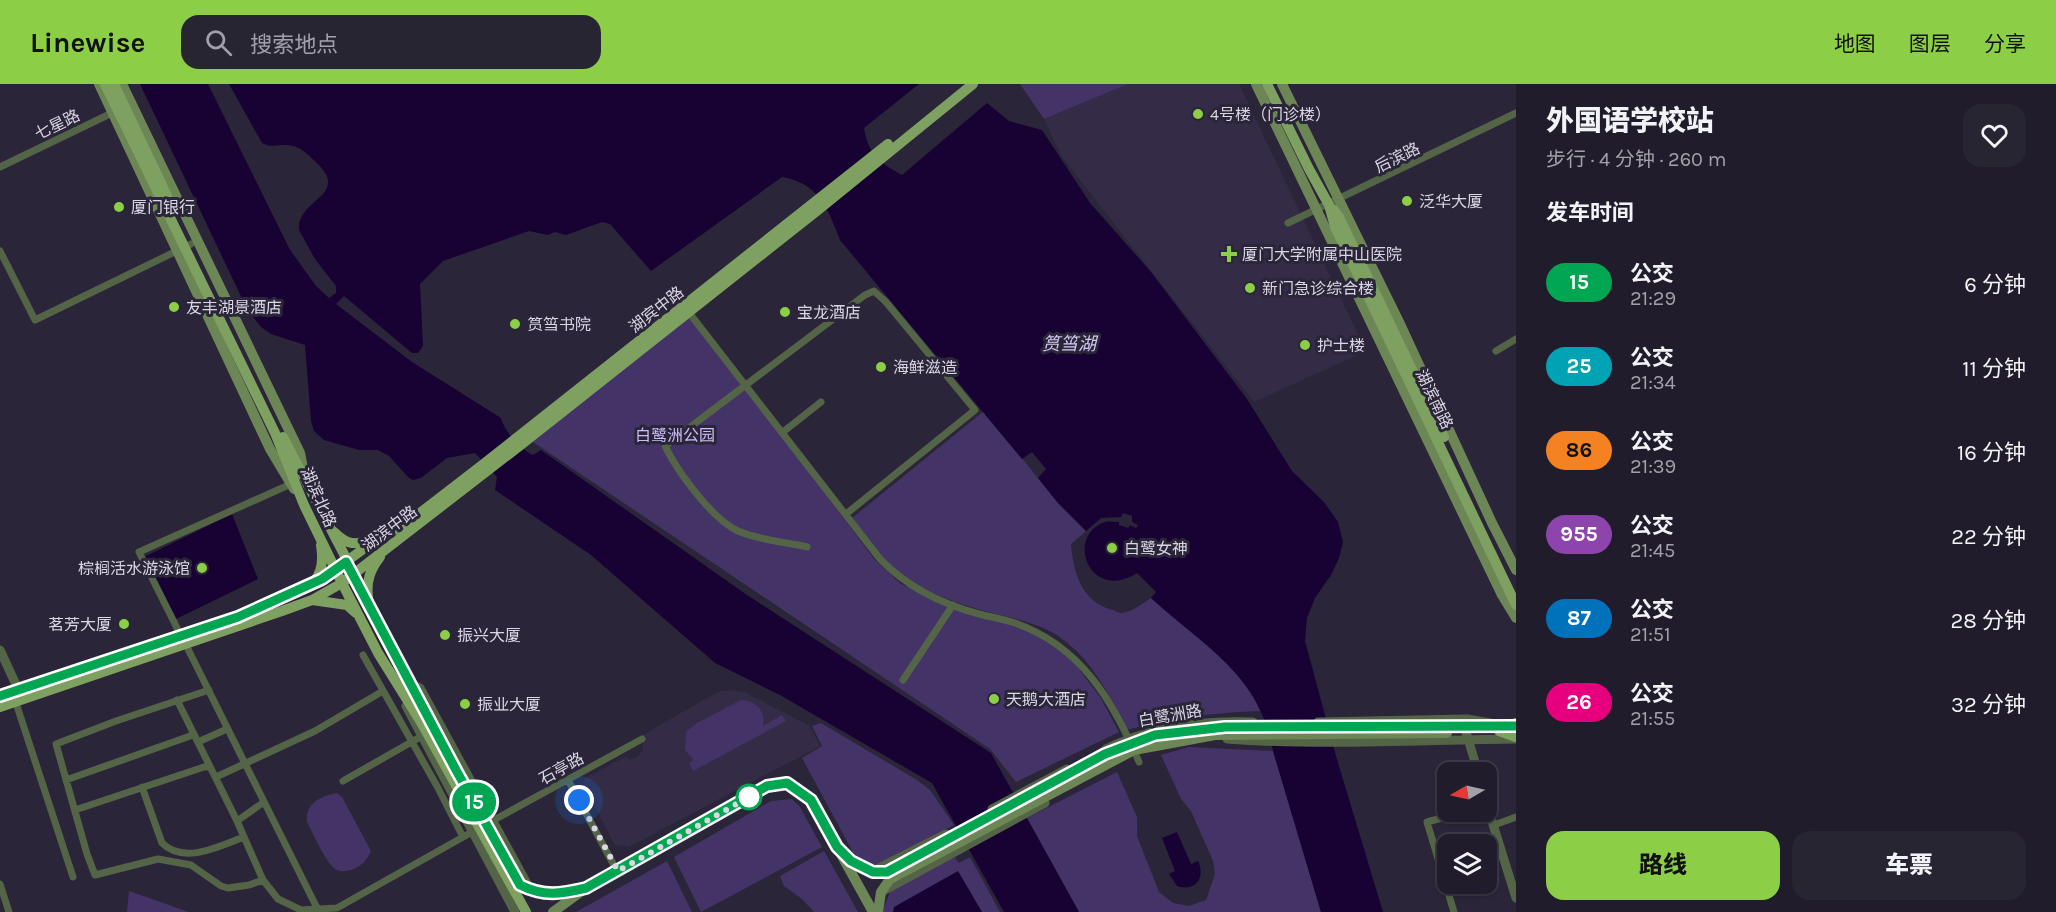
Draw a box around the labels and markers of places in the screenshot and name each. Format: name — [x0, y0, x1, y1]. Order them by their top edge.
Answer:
place label: 4号楼（门诊楼） — [1210, 105, 1331, 124]
marker: 4号楼（门诊楼） — [1191, 107, 1205, 121]
place label: 泛华大厦 — [1419, 192, 1483, 211]
marker: 泛华大厦 — [1400, 194, 1414, 208]
place label: 厦门银行 — [131, 198, 195, 217]
marker: 厦门银行 — [112, 200, 126, 214]
marker: 厦门大学附属中山医院 — [1220, 245, 1238, 263]
place label: 厦门大学附属中山医院 — [1242, 245, 1402, 264]
place label: 新门急诊综合楼 — [1262, 279, 1374, 298]
marker: 新门急诊综合楼 — [1243, 281, 1257, 295]
place label: 友丰湖景酒店 — [186, 298, 282, 317]
marker: 友丰湖景酒店 — [167, 300, 181, 314]
place label: 宝龙酒店 — [797, 303, 861, 322]
marker: 宝龙酒店 — [778, 305, 792, 319]
place label: 筼筜书院 — [527, 315, 591, 334]
marker: 筼筜书院 — [508, 317, 522, 331]
place label: 护士楼 — [1317, 336, 1365, 355]
marker: 护士楼 — [1298, 338, 1312, 352]
place label: 海鲜滋造 — [893, 358, 957, 377]
marker: 海鲜滋造 — [874, 360, 888, 374]
place label: 白鹭女神 — [1124, 539, 1188, 558]
marker: 白鹭女神 — [1105, 541, 1119, 555]
place label: 棕榈活水游泳馆 — [78, 559, 190, 578]
marker: 棕榈活水游泳馆 — [195, 561, 209, 575]
place label: 茗芳大厦 — [48, 615, 112, 634]
marker: 茗芳大厦 — [117, 617, 131, 631]
place label: 振兴大厦 — [457, 626, 521, 645]
marker: 振兴大厦 — [438, 628, 452, 642]
place label: 天鹅大酒店 — [1006, 690, 1086, 709]
marker: 天鹅大酒店 — [987, 692, 1001, 706]
place label: 振业大厦 — [477, 695, 541, 714]
marker: 振业大厦 — [458, 697, 472, 711]
unlabelled marker — [736, 784, 762, 810]

